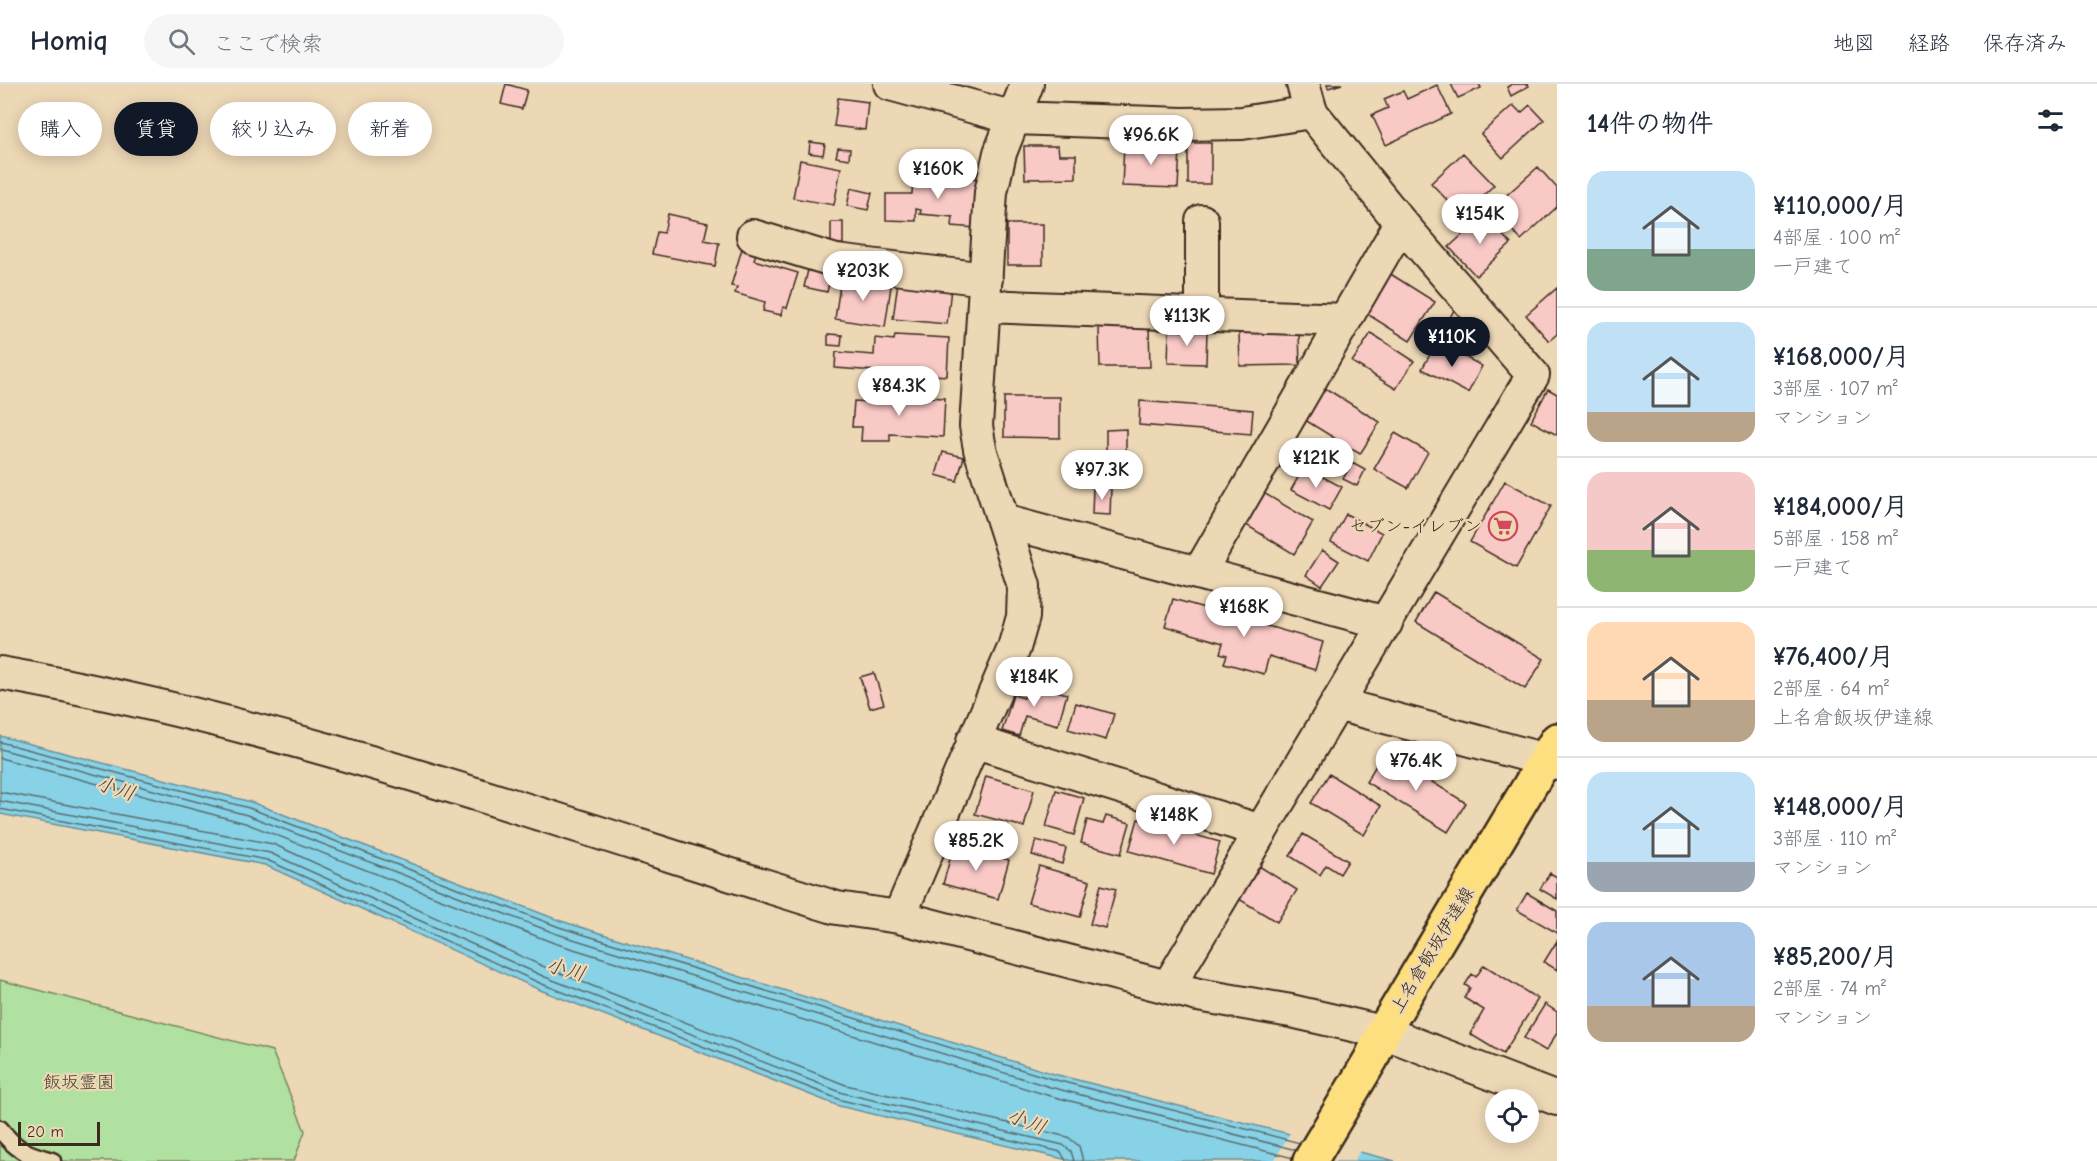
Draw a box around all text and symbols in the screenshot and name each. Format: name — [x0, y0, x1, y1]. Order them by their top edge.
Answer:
search box — [144, 14, 564, 68]
text: Homiq — [30, 25, 108, 57]
icon: search — [165, 25, 198, 58]
text: ここで検索 — [213, 31, 323, 57]
text: 地図 — [1833, 31, 1875, 55]
text: 経路 — [1908, 31, 1950, 55]
text: 保存済み — [1983, 31, 2067, 55]
chip: 購入 — [18, 102, 102, 156]
chip: 賃貸 — [114, 102, 198, 156]
chip: 絞り込み — [210, 102, 336, 156]
chip: 新着 — [348, 102, 432, 156]
icon: filters — [2034, 104, 2067, 137]
text: 14件の物件 — [1587, 109, 1713, 139]
pin: ¥96.6K — [1102, 115, 1200, 166]
text: ¥96.6K — [1123, 123, 1179, 146]
pin: ¥160K — [896, 149, 980, 200]
text: ¥160K — [913, 157, 963, 180]
text: ¥110,000/月 — [1773, 191, 1908, 221]
pin: ¥154K — [1438, 194, 1522, 245]
icon: home — [1635, 195, 1707, 267]
text: ¥154K — [1456, 202, 1504, 225]
text: 4部屋 · 100 m² — [1773, 226, 1900, 249]
pin: ¥203K — [821, 251, 905, 302]
text: 一戸建て — [1773, 255, 1853, 278]
text: ¥203K — [837, 259, 889, 282]
pin: ¥113K — [1145, 296, 1229, 347]
text: ¥113K — [1164, 304, 1210, 327]
pin: ¥110K — [1410, 317, 1494, 368]
text: ¥110K — [1428, 325, 1476, 348]
text: ¥168,000/月 — [1773, 342, 1910, 372]
icon: home — [1635, 346, 1707, 418]
pin: ¥84.3K — [850, 366, 948, 417]
text: ¥84.3K — [872, 374, 926, 397]
text: 3部屋 · 107 m² — [1773, 377, 1898, 400]
text: マンション — [1773, 406, 1872, 429]
pin: ¥121K — [1274, 438, 1358, 489]
text: ¥121K — [1293, 446, 1339, 469]
pin: ¥97.3K — [1053, 450, 1151, 501]
text: ¥97.3K — [1075, 458, 1129, 481]
text: ¥184,000/月 — [1773, 492, 1909, 522]
icon: home — [1635, 496, 1707, 568]
supermarket icon: セブン-イレブン — [1487, 510, 1519, 542]
place label: セブン-イレブン — [1349, 516, 1482, 537]
text: 5部屋 · 158 m² — [1773, 527, 1898, 550]
text: 一戸建て — [1773, 556, 1853, 579]
pin: ¥168K — [1202, 587, 1286, 638]
text: ¥168K — [1219, 595, 1269, 618]
text: ¥76,400/月 — [1773, 642, 1894, 672]
icon: home — [1635, 646, 1707, 718]
pin: ¥184K — [992, 657, 1076, 708]
text: ¥184K — [1010, 665, 1058, 688]
text: 2部屋 · 64 m² — [1773, 677, 1889, 700]
text: 上名倉飯坂伊達線 — [1773, 706, 1933, 729]
pin: ¥76.4K — [1367, 741, 1465, 792]
text: ¥76.4K — [1390, 749, 1442, 772]
water label: 小川 — [93, 771, 138, 806]
text: ¥148,000/月 — [1773, 792, 1908, 822]
pin: ¥148K — [1132, 795, 1216, 846]
icon: home — [1635, 796, 1707, 868]
text: ¥148K — [1150, 803, 1198, 826]
pin: ¥85.2K — [927, 821, 1025, 872]
text: 3部屋 · 110 m² — [1773, 827, 1896, 850]
text: ¥85.2K — [948, 829, 1004, 852]
text: マンション — [1773, 856, 1872, 879]
street label: 上名倉飯坂伊達線 — [1386, 883, 1479, 1017]
text: ¥85,200/月 — [1773, 942, 1898, 972]
icon: home — [1635, 946, 1707, 1018]
water label: 小川 — [544, 953, 588, 986]
text: 2部屋 · 74 m² — [1773, 977, 1886, 1000]
text: マンション — [1773, 1006, 1872, 1029]
park label: 飯坂霊園 — [43, 1072, 115, 1093]
map controls — [1485, 1089, 1539, 1143]
button: locate — [1485, 1089, 1539, 1143]
water label: 小川 — [1004, 1104, 1050, 1139]
scale bar — [18, 1119, 100, 1146]
text: 20 m — [27, 1123, 64, 1141]

